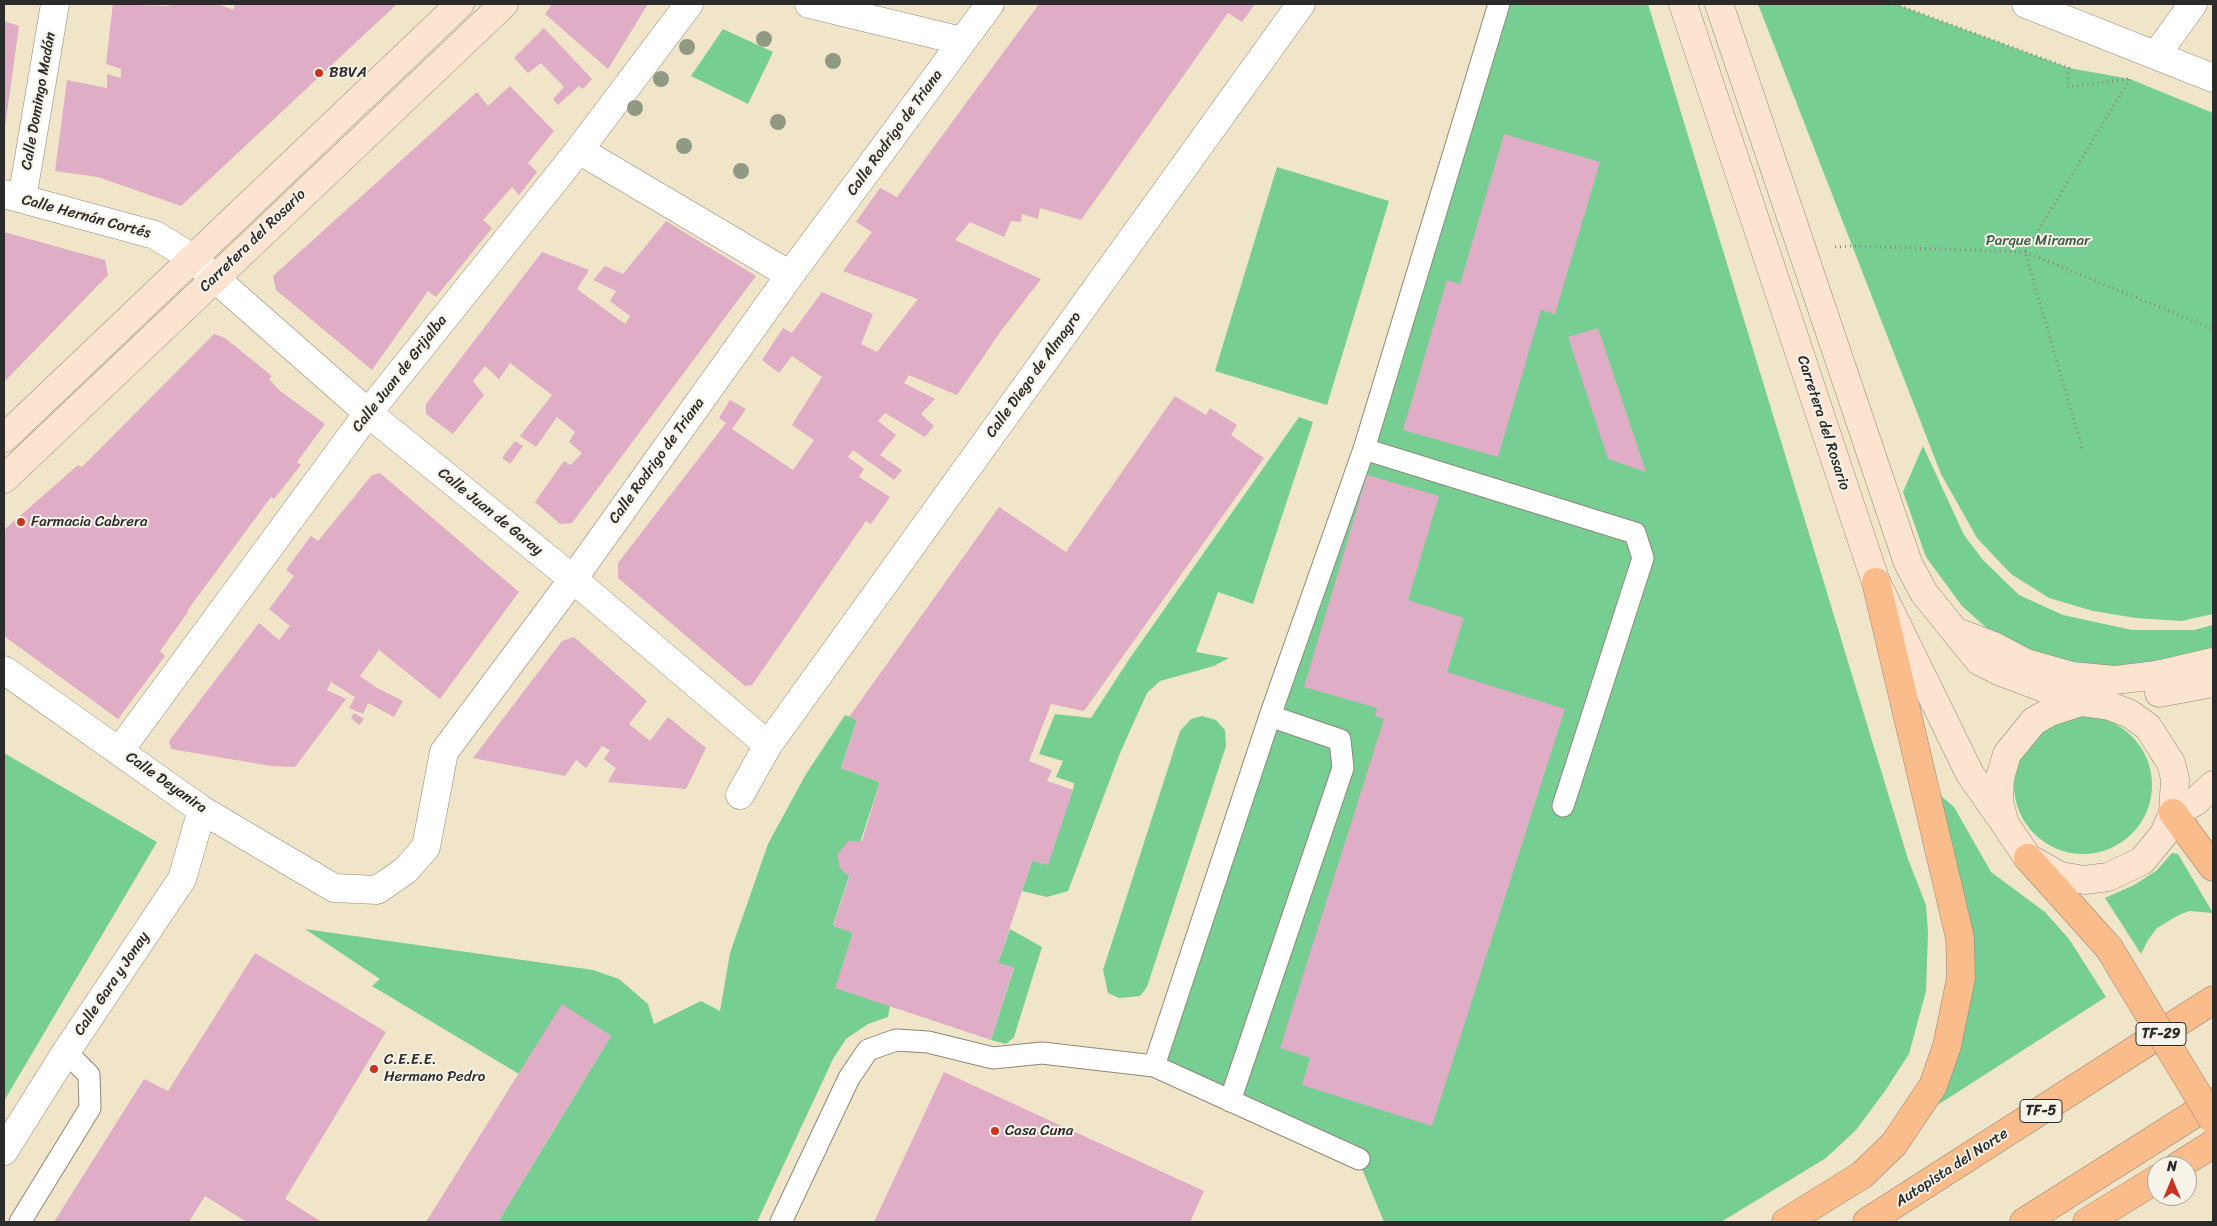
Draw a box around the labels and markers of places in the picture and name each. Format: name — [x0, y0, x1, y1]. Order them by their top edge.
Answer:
place label: BBVA — [329, 64, 367, 82]
marker: BBVA — [313, 67, 325, 79]
place label: Farmacia Cabrera — [31, 513, 148, 531]
marker: Farmacia Cabrera — [15, 516, 27, 528]
place label: C.E.E.E. Hermano Pedro — [384, 1051, 485, 1086]
marker: C.E.E.E. Hermano Pedro — [368, 1063, 380, 1075]
place label: Casa Cuna — [1005, 1122, 1073, 1140]
marker: Casa Cuna — [989, 1125, 1001, 1137]

